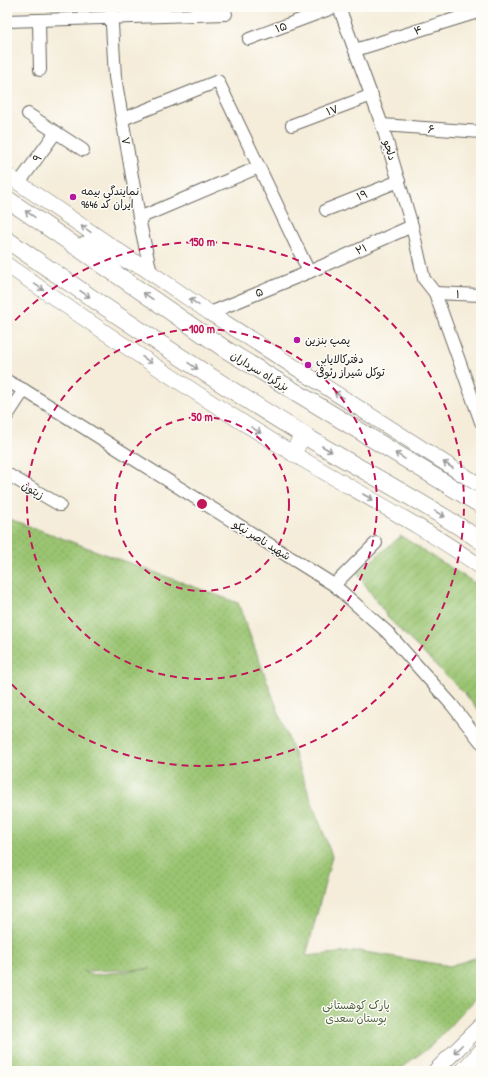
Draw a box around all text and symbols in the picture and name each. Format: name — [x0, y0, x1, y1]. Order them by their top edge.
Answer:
street label: ۱۵ — [273, 18, 289, 36]
street label: ۴ — [412, 22, 424, 38]
street label: ۱۷ — [324, 101, 340, 119]
street label: ۶ — [427, 122, 435, 136]
street label: ۷ — [118, 136, 134, 146]
street label: دلجو — [379, 137, 400, 162]
street label: ۹ — [29, 151, 45, 165]
place label: نمایندگی بیمه ایران کد 9646 — [81, 184, 139, 211]
street label: ۱۹ — [354, 186, 370, 204]
marker: نمایندگی بیمه ایران کد 9646 — [68, 192, 78, 202]
one-way arrow — [25, 210, 36, 218]
one-way arrow — [81, 225, 92, 233]
text: 150 m — [189, 233, 215, 250]
street label: ۲۱ — [353, 240, 369, 258]
one-way arrow — [33, 283, 44, 291]
street label: ۵ — [253, 284, 265, 300]
street label: ۱ — [456, 287, 460, 301]
one-way arrow — [79, 290, 91, 298]
one-way arrow — [143, 292, 154, 300]
one-way arrow — [188, 298, 199, 306]
text: 100 m — [189, 320, 215, 337]
place label: پمپ بنزین — [305, 333, 350, 348]
marker: پمپ بنزین — [292, 335, 302, 345]
street label: بزرگراه سرداران — [228, 348, 292, 395]
place label: دفترکالایابی توکل شیراز رئوفی — [316, 352, 385, 380]
one-way arrow — [141, 356, 152, 364]
marker: دفترکالایابی توکل شیراز رئوفی — [303, 360, 313, 370]
one-way arrow — [188, 362, 199, 370]
one-way arrow — [333, 390, 344, 399]
text: 50 m — [191, 408, 213, 425]
one-way arrow — [250, 427, 262, 435]
one-way arrow — [321, 446, 333, 454]
one-way arrow — [394, 451, 406, 459]
one-way arrow — [442, 460, 454, 468]
street label: زیتون — [19, 478, 47, 503]
one-way arrow — [362, 493, 373, 501]
centre of rings — [195, 497, 209, 511]
one-way arrow — [434, 511, 446, 519]
street label: شهید ناصر نیکو — [229, 516, 293, 564]
park label: پارک کوهستانی بوستان سعدی — [322, 998, 390, 1026]
one-way arrow — [453, 1044, 463, 1054]

